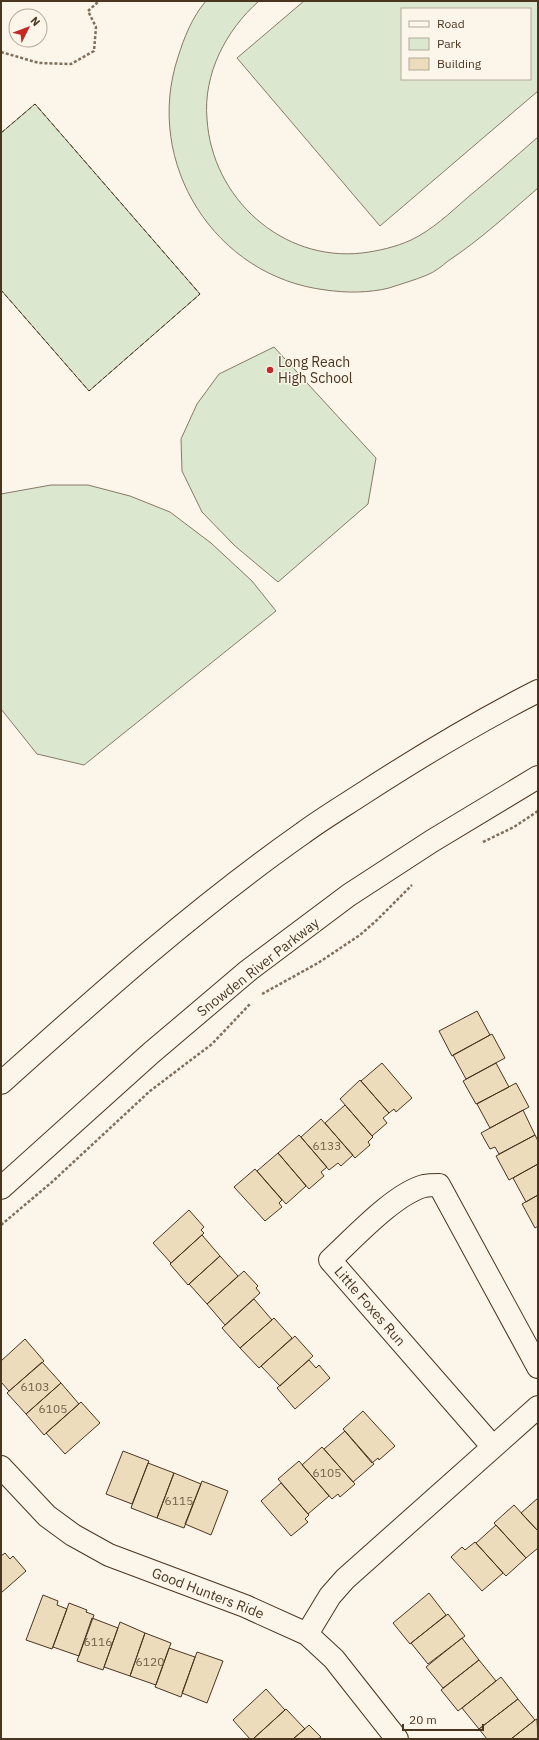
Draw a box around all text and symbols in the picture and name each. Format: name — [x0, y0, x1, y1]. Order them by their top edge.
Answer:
north arrow — [8, 8, 48, 48]
legend — [401, 8, 531, 80]
text: N — [28, 14, 43, 29]
text: Road — [437, 16, 465, 31]
text: Park — [437, 36, 462, 51]
text: Building — [437, 56, 482, 71]
place label: Long Reach High School — [278, 353, 353, 387]
marker: Long Reach High School — [265, 365, 275, 375]
street label: Snowden River Parkway — [193, 914, 323, 1020]
house number: 6133 — [313, 1138, 341, 1153]
street label: Little Foxes Run — [330, 1262, 410, 1350]
house number: 6103 — [21, 1379, 49, 1394]
house number: 6105 — [39, 1401, 67, 1416]
house number: 6105 — [313, 1465, 341, 1480]
house number: 6115 — [165, 1493, 193, 1508]
street label: Good Hunters Ride — [149, 1563, 267, 1623]
house number: 6116 — [84, 1634, 112, 1649]
house number: 6120 — [136, 1654, 164, 1669]
scale bar — [403, 1706, 483, 1732]
text: 20 m — [409, 1712, 437, 1727]

